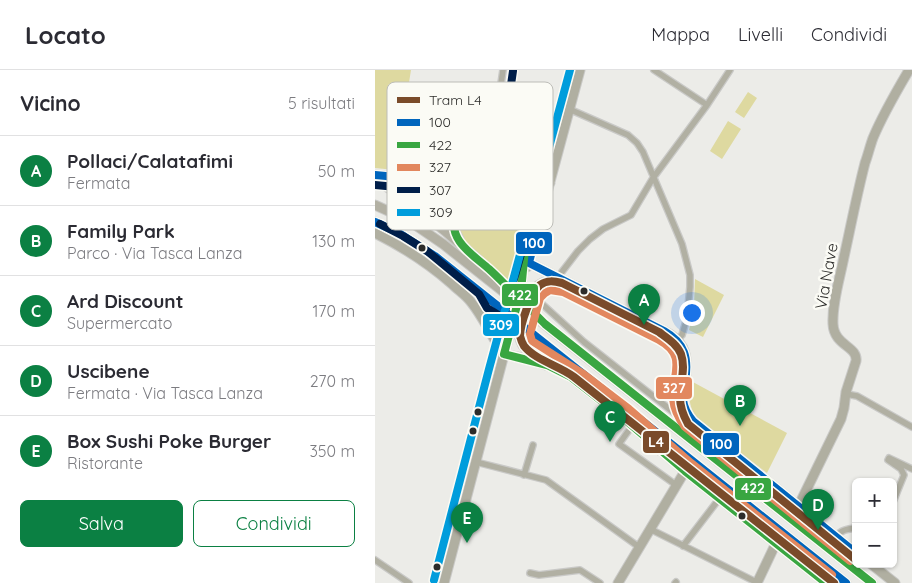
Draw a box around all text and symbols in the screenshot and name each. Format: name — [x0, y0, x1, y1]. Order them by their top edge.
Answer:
text: Locato — [25, 20, 106, 50]
text: Mappa — [651, 23, 710, 46]
text: Livelli — [738, 23, 783, 46]
text: Condividi — [811, 23, 887, 46]
legend — [387, 82, 553, 230]
text: Vicino — [20, 90, 81, 116]
text: Tram L4 — [429, 91, 482, 109]
text: 5 risultati — [288, 93, 355, 113]
text: 100 — [429, 113, 451, 131]
text: 422 — [429, 136, 452, 154]
text: Pollaci/Calatafimi — [67, 149, 233, 173]
text: 327 — [429, 158, 451, 176]
text: A — [31, 161, 41, 181]
text: 50 m — [318, 161, 355, 181]
text: Fermata — [67, 173, 130, 193]
text: 307 — [429, 181, 451, 199]
text: 309 — [429, 203, 453, 221]
text: Family Park — [67, 219, 175, 243]
text: B — [31, 231, 41, 251]
text: 130 m — [312, 231, 355, 251]
line badge: 100 — [515, 231, 553, 255]
text: 100 — [523, 234, 546, 252]
street label: Via Nave — [810, 241, 842, 311]
text: Parco · Via Tasca Lanza — [67, 243, 242, 263]
unlabelled marker — [417, 243, 427, 253]
line badge: 422 — [501, 283, 539, 307]
pin: A — [628, 284, 660, 325]
text: 422 — [508, 286, 532, 304]
unlabelled marker — [579, 286, 589, 296]
text: Ard Discount — [67, 289, 183, 313]
your location — [679, 300, 705, 326]
text: C — [31, 301, 41, 321]
text: 170 m — [312, 301, 355, 321]
text: Supermercato — [67, 313, 172, 333]
line badge: 309 — [482, 313, 520, 337]
text: 309 — [489, 316, 513, 334]
text: Uscibene — [67, 359, 150, 383]
text: D — [30, 371, 42, 391]
text: 270 m — [310, 371, 355, 391]
line badge: 327 — [655, 376, 693, 400]
text: 327 — [662, 379, 686, 397]
text: Fermata · Via Tasca Lanza — [67, 383, 263, 403]
pin: B — [724, 385, 756, 426]
pin: C — [594, 401, 626, 442]
unlabelled marker — [473, 407, 483, 417]
unlabelled marker — [468, 426, 478, 436]
text: Box Sushi Poke Burger — [67, 429, 271, 453]
line badge: L4 — [642, 430, 670, 454]
line badge: 100 — [702, 432, 740, 456]
text: L4 — [648, 433, 664, 451]
text: 100 — [710, 435, 733, 453]
text: E — [31, 441, 41, 461]
text: 350 m — [309, 441, 355, 461]
text: Ristorante — [67, 453, 143, 473]
line badge: 422 — [734, 477, 772, 501]
map controls — [852, 478, 897, 568]
button: + — [852, 478, 897, 523]
text: 422 — [741, 479, 765, 497]
pin: D — [802, 489, 834, 530]
button: Salva — [20, 500, 183, 547]
button: Condividi — [193, 500, 355, 547]
pin: E — [451, 502, 483, 543]
unlabelled marker — [737, 511, 747, 521]
button: − — [852, 523, 897, 568]
unlabelled marker — [432, 562, 442, 572]

